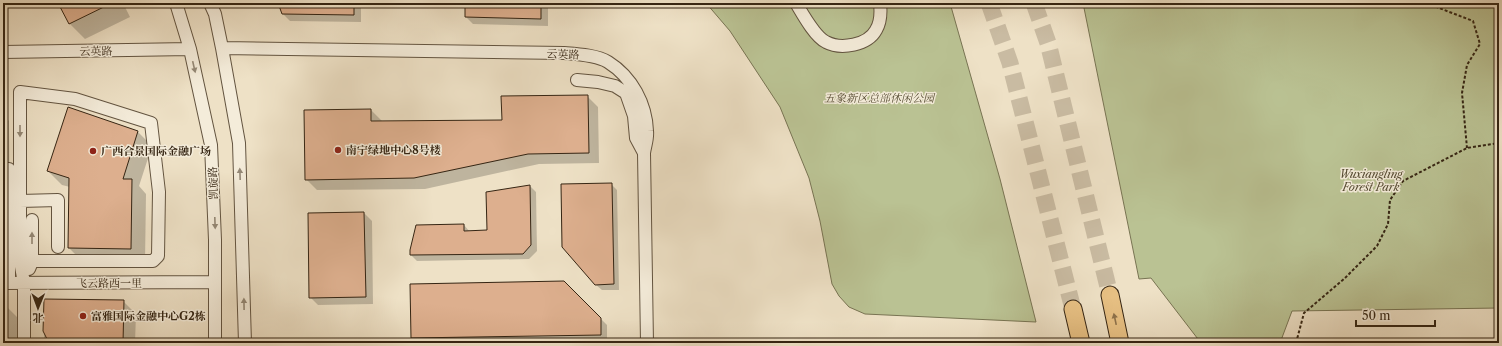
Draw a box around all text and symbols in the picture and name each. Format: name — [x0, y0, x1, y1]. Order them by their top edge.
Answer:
street label: 云英路 — [79, 44, 113, 58]
street label: 云英路 — [546, 46, 580, 62]
one-way arrow — [192, 61, 198, 74]
park label: 五象新区总部休闲公园 — [824, 91, 936, 105]
one-way arrow — [17, 125, 23, 138]
place label: 南宁绿地中心8号楼 — [346, 143, 441, 157]
place label: 广西合景国际金融广场 — [101, 144, 211, 158]
marker: 南宁绿地中心8号楼 — [333, 145, 343, 155]
marker: 广西合景国际金融广场 — [88, 146, 98, 156]
street label: 凯旋路 — [205, 166, 221, 200]
park label: Wuxiangling Forest Park — [1339, 167, 1404, 194]
one-way arrow — [237, 168, 244, 180]
one-way arrow — [211, 217, 218, 229]
one-way arrow — [29, 231, 35, 244]
street label: 飞云路西一里 — [76, 276, 142, 290]
north arrow — [18, 288, 58, 328]
one-way arrow — [241, 298, 248, 310]
scale bar — [1356, 302, 1435, 328]
text: 50 m — [1362, 308, 1391, 323]
place label: 富雅国际金融中心G2栋 — [91, 309, 206, 323]
text: 北 — [32, 311, 43, 325]
marker: 富雅国际金融中心G2栋 — [78, 311, 88, 321]
one-way arrow — [1111, 313, 1117, 325]

